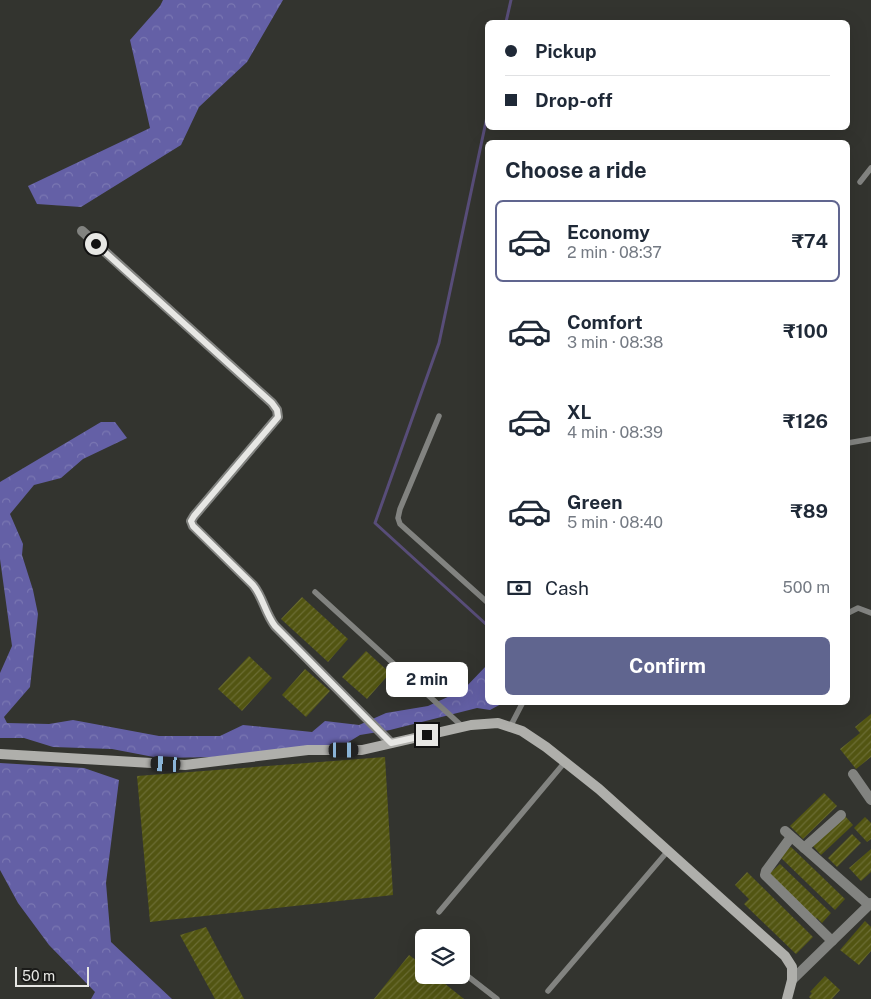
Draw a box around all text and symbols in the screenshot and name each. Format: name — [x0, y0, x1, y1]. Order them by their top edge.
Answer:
text: Pickup — [535, 40, 597, 62]
text: Drop-off — [535, 89, 612, 111]
text: Choose a ride — [505, 157, 647, 183]
icon: car — [507, 219, 552, 264]
text: Economy — [567, 221, 650, 243]
text: ₹74 — [792, 230, 828, 252]
route start — [85, 233, 107, 255]
text: 2 min · 08:37 — [567, 243, 662, 262]
icon: car — [507, 309, 552, 354]
text: Comfort — [567, 311, 643, 333]
text: ₹100 — [783, 320, 828, 342]
text: 3 min · 08:38 — [567, 333, 663, 352]
icon: car — [507, 399, 552, 444]
text: XL — [567, 401, 592, 423]
text: ₹126 — [783, 410, 828, 432]
text: 4 min · 08:39 — [567, 423, 663, 442]
icon: car — [507, 489, 552, 534]
text: Green — [567, 491, 622, 513]
text: ₹89 — [791, 500, 828, 522]
text: 5 min · 08:40 — [567, 513, 663, 532]
icon: cash — [505, 574, 533, 602]
text: Cash — [545, 577, 589, 599]
text: 500 m — [783, 578, 830, 597]
button: Confirm — [505, 637, 830, 695]
callout: 2 min — [386, 662, 468, 698]
text: 2 min — [406, 670, 448, 689]
route end — [416, 724, 438, 746]
car — [329, 743, 359, 758]
car — [150, 756, 181, 772]
map controls — [415, 929, 470, 984]
button: layers — [415, 929, 470, 984]
scale bar — [15, 964, 89, 987]
text: 50 m — [22, 968, 55, 984]

